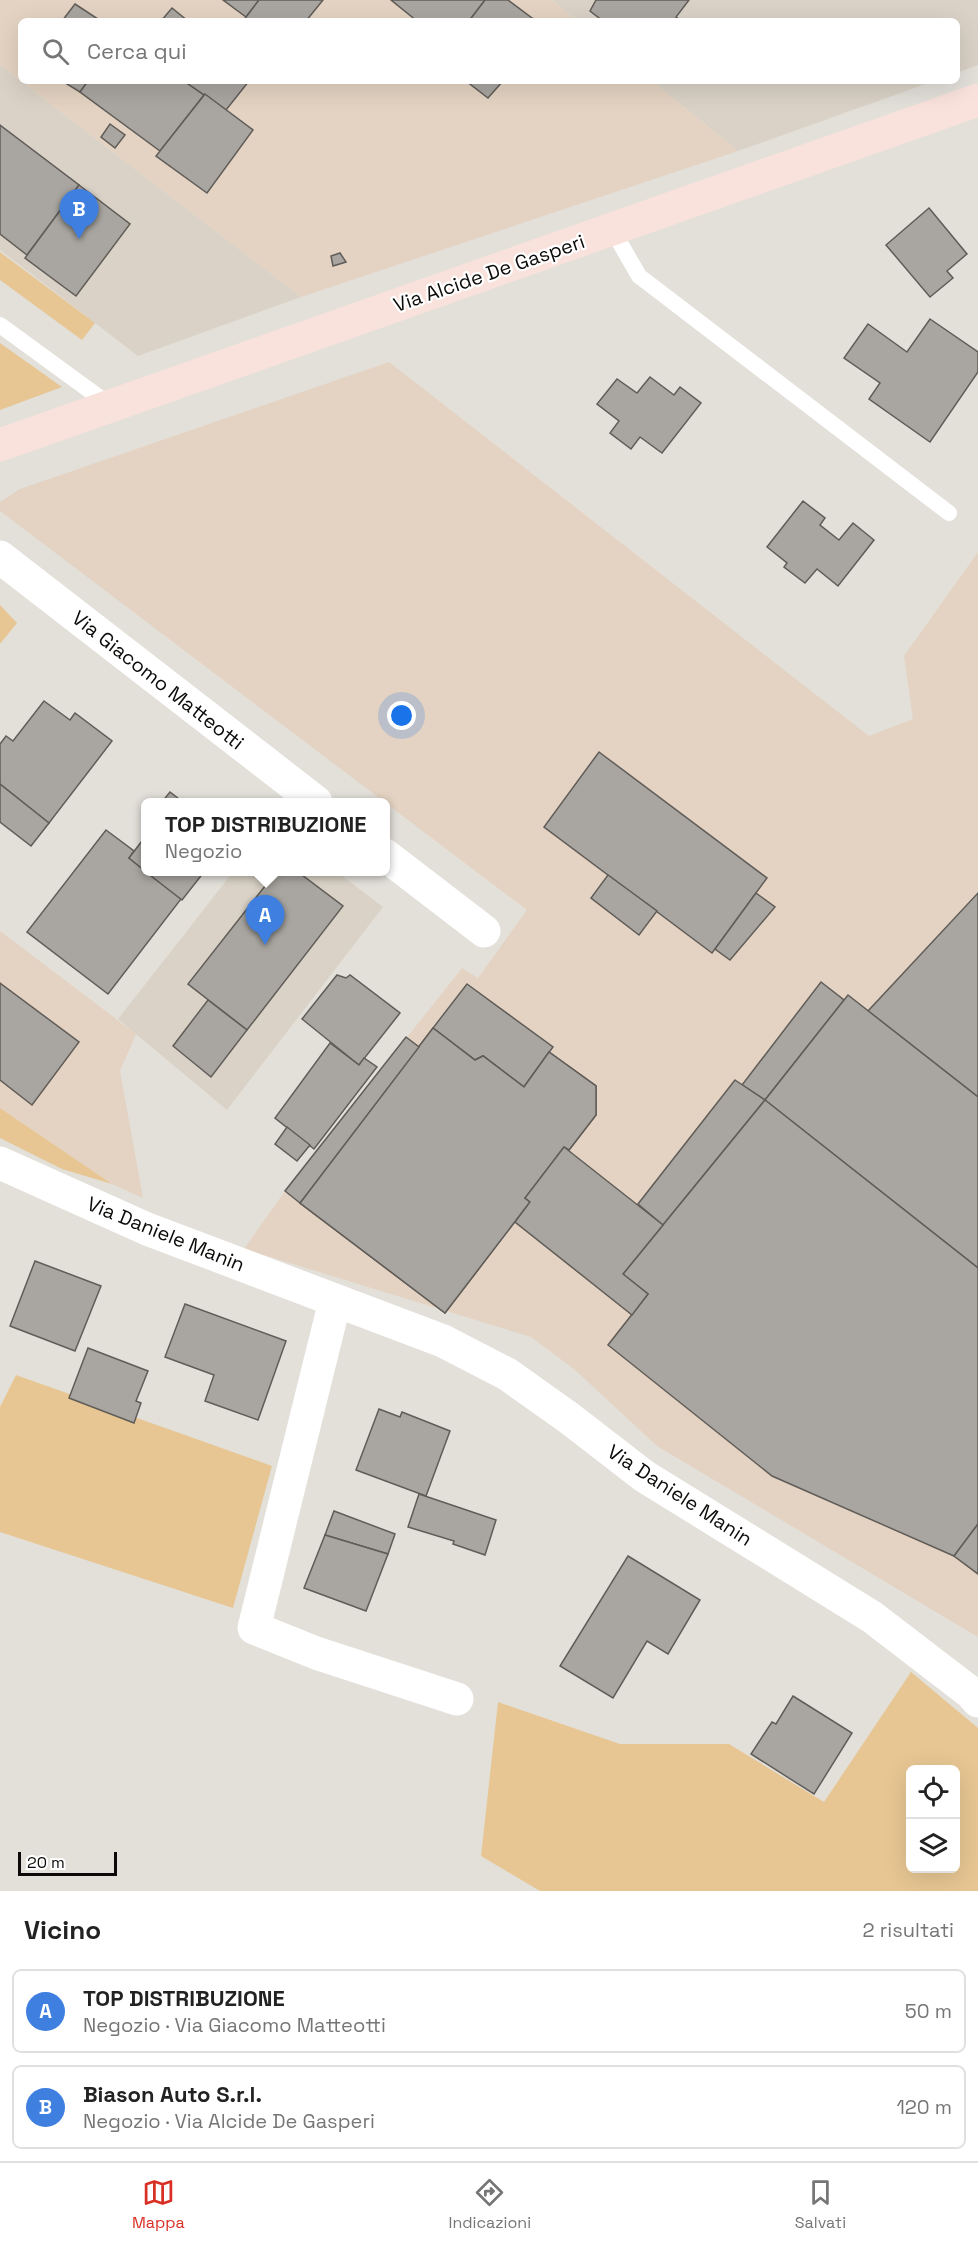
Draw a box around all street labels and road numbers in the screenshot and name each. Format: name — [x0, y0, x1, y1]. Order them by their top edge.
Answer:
street label: Via Alcide De Gasperi — [390, 228, 588, 318]
street label: Via Giacomo Matteotti — [67, 605, 249, 755]
street label: Via Daniele Manin — [83, 1191, 249, 1277]
street label: Via Daniele Manin — [603, 1438, 757, 1552]

